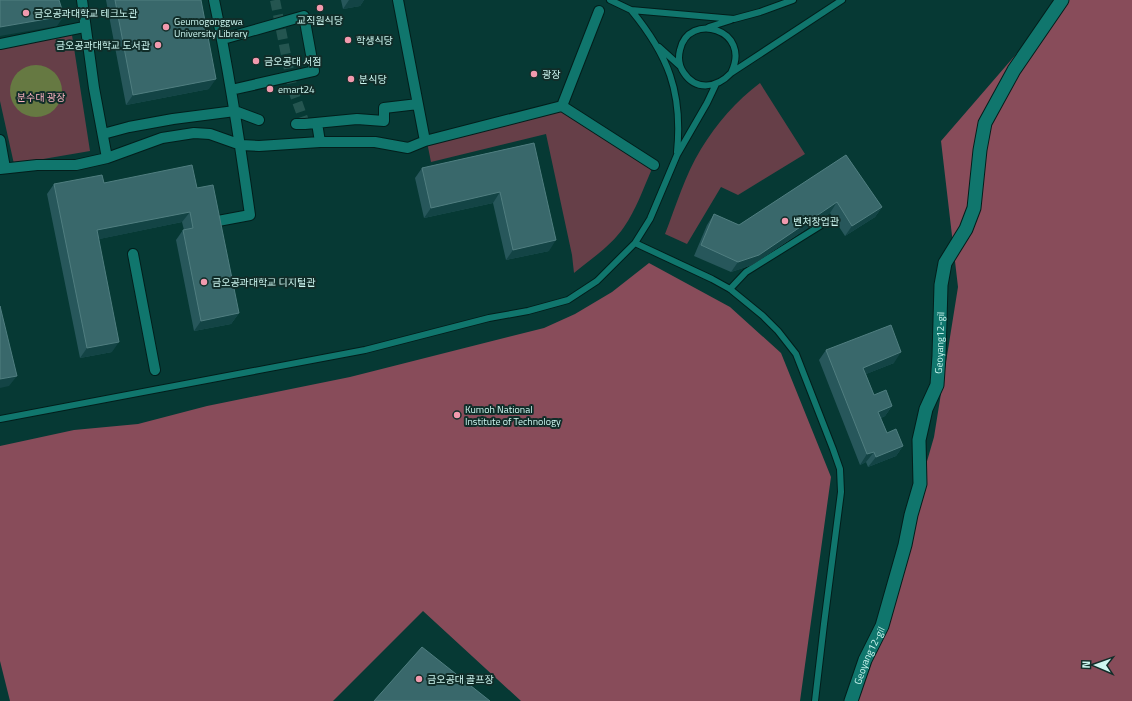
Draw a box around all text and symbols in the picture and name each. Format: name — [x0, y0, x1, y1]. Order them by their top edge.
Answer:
marker: 교직원식당 — [315, 3, 325, 13]
place label: 금오공과대학교 테크노관 — [34, 6, 138, 21]
marker: 금오공과대학교 테크노관 — [21, 8, 31, 18]
place label: 교직원식당 — [297, 13, 343, 28]
place label: Geumogonggwa University Library — [174, 14, 248, 41]
marker: Geumogonggwa University Library — [161, 22, 171, 32]
place label: 학생식당 — [356, 33, 393, 48]
marker: 학생식당 — [343, 35, 353, 45]
place label: 금오공과대학교 도서관 — [56, 38, 151, 53]
marker: 금오공과대학교 도서관 — [153, 40, 163, 50]
place label: 금오공대 서점 — [264, 54, 321, 69]
marker: 금오공대 서점 — [251, 56, 261, 66]
place label: 광장 — [542, 67, 560, 82]
marker: 광장 — [529, 69, 539, 79]
place label: 분식당 — [359, 72, 387, 87]
marker: 분식당 — [346, 74, 356, 84]
place label: emart24 — [278, 82, 315, 97]
marker: emart24 — [265, 84, 275, 94]
park label: 분수대 광장 — [17, 90, 65, 105]
place label: 벤처창업관 — [793, 214, 840, 229]
marker: 벤처창업관 — [780, 216, 790, 226]
place label: 금오공과대학교 디지털관 — [212, 275, 316, 290]
marker: 금오공과대학교 디지털관 — [199, 277, 209, 287]
street label: Geoyang12-gil — [930, 311, 948, 374]
place label: Kumoh National Institute of Technology — [465, 402, 561, 429]
marker: Kumoh National Institute of Technology — [452, 410, 462, 420]
street label: Geoyang12-gil — [850, 624, 888, 686]
north arrow — [1076, 645, 1116, 685]
text: N — [1078, 661, 1094, 669]
place label: 금오공대 골프장 — [427, 672, 494, 687]
marker: 금오공대 골프장 — [414, 674, 424, 684]

